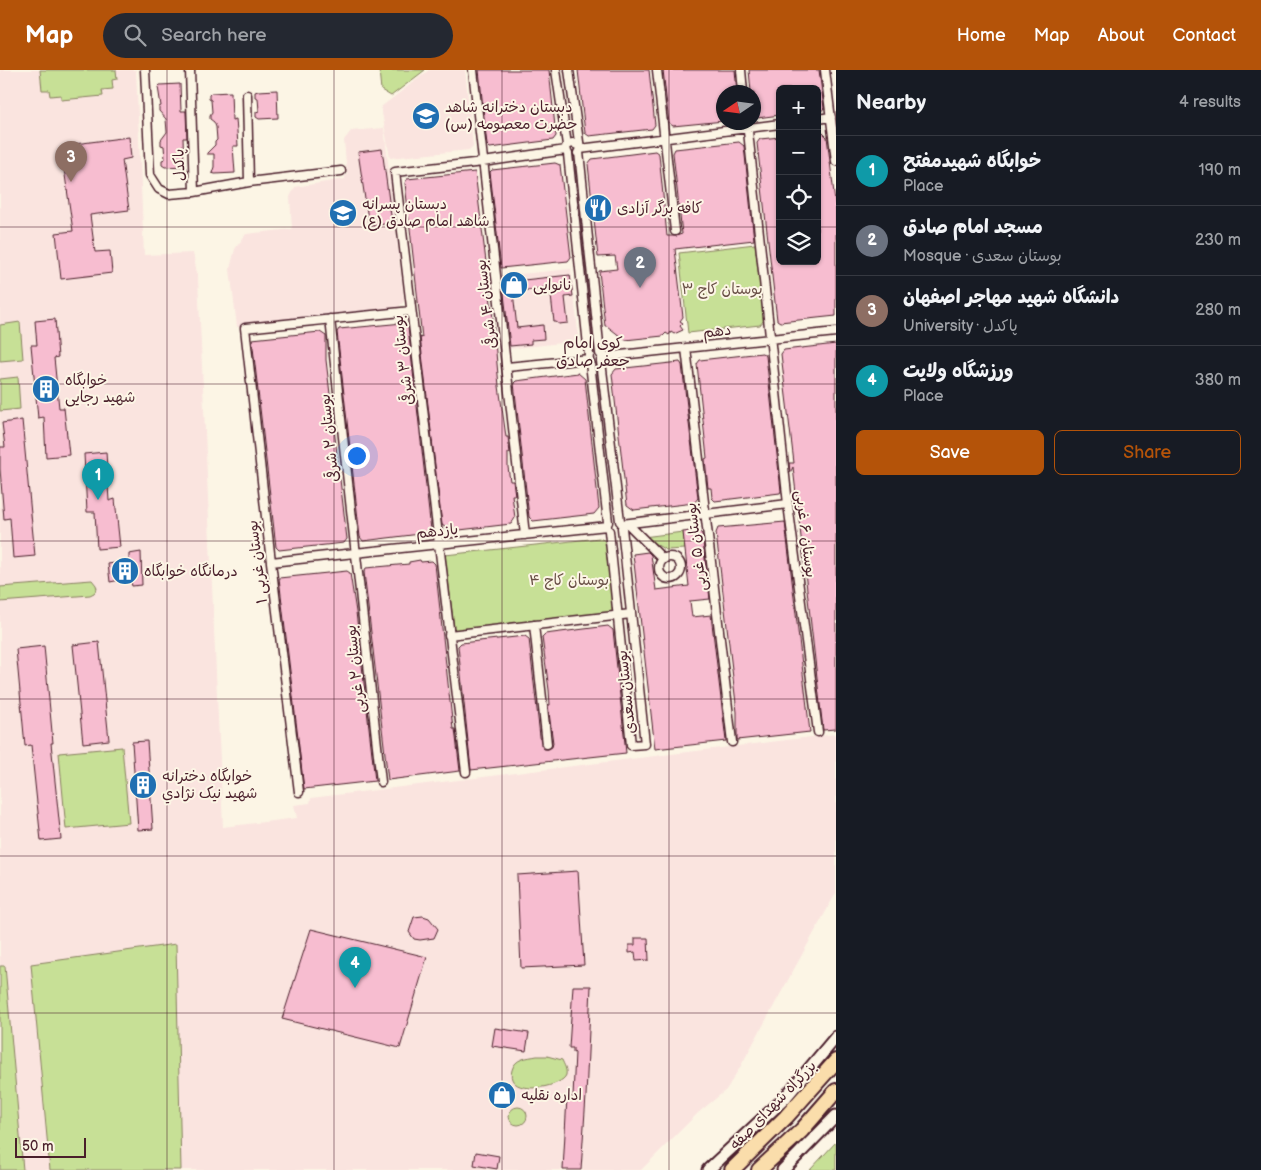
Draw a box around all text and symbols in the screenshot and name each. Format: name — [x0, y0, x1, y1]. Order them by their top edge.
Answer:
search box — [103, 13, 453, 58]
text: Map — [25, 21, 73, 50]
icon: search — [121, 21, 149, 49]
text: Search here — [161, 24, 267, 47]
text: Home — [957, 25, 1006, 46]
text: Map — [1034, 25, 1070, 46]
text: About — [1098, 25, 1145, 46]
text: Contact — [1173, 25, 1236, 46]
north arrow — [716, 85, 761, 130]
map controls — [776, 85, 821, 265]
button: + — [776, 85, 821, 130]
text: Nearby — [856, 90, 926, 115]
text: 4 results — [1179, 93, 1241, 112]
place label: دبستان دخترانه شاهد حضرت معصومه (س) — [445, 98, 577, 134]
school or university icon: دبستان دخترانه شاهد حضرت معصومه (س) — [411, 101, 441, 131]
button: − — [776, 130, 821, 175]
pin: 3 — [55, 141, 87, 182]
street label: پاکدل — [169, 148, 190, 182]
text: خوابگاه شهیدمفتح — [903, 150, 1041, 173]
text: 1 — [869, 161, 875, 180]
text: 190 m — [1199, 161, 1241, 180]
button: locate — [776, 175, 821, 220]
text: Place — [903, 177, 944, 196]
restaurant icon: کافه برگر آزادی — [583, 193, 613, 223]
place label: دبستان پسرانه شاهد امام صادق (ع) — [362, 195, 490, 232]
school or university icon: دبستان پسرانه شاهد امام صادق (ع) — [328, 198, 358, 228]
place label: کافه برگر آزادی — [617, 199, 702, 218]
text: مسجد امام صادق — [903, 216, 1043, 239]
button: layers — [776, 220, 821, 265]
text: 2 — [867, 231, 877, 250]
text: 230 m — [1195, 231, 1241, 250]
pin: 2 — [624, 247, 656, 288]
text: Mosque · بوستان سعدی — [903, 247, 1062, 266]
street label: بوستان ۴ شرقی — [470, 258, 501, 350]
shop icon: نانوایی — [499, 270, 529, 300]
place label: نانوایی — [533, 276, 572, 295]
park label: بوستان کاج ۳ — [681, 280, 763, 299]
text: دانشگاه شهید مهاجر اصفهان — [903, 286, 1119, 309]
text: 3 — [867, 301, 877, 320]
text: 280 m — [1195, 301, 1241, 320]
street label: بوستان ۳ شرقی — [387, 314, 418, 406]
text: University · پاکدل — [903, 317, 1018, 336]
street label: دهم — [702, 321, 732, 344]
district label: کوی امام جعفر صادق — [556, 334, 630, 371]
text: ورزشگاه ولایت — [903, 360, 1014, 383]
place label: خوابگاه شهید رجایی — [65, 371, 135, 407]
text: 4 — [867, 371, 877, 390]
text: 380 m — [1195, 371, 1241, 390]
building icon: خوابگاه شهید رجایی — [31, 374, 61, 404]
text: Place — [903, 387, 944, 406]
street label: بوستان ۲ شرقی — [313, 393, 344, 483]
button: Save — [856, 430, 1044, 475]
button: Share — [1054, 430, 1241, 475]
your location — [344, 443, 370, 469]
pin: 1 — [82, 459, 114, 500]
street label: بوستان ۶ غربی — [791, 489, 820, 579]
street label: بوستان ۵ غربی — [682, 502, 711, 592]
street label: بوستان غربی ۱ — [243, 519, 272, 605]
street label: یازدهم — [415, 520, 459, 545]
building icon: درمانگاه خوابگاه — [110, 556, 140, 586]
place label: درمانگاه خوابگاه — [144, 562, 238, 581]
park label: بوستان کاج ۴ — [529, 571, 609, 590]
street label: بوستان ۲ غربی — [341, 624, 370, 714]
street label: بوستان سعدی — [613, 649, 640, 735]
place label: خوابگاه دخترانه شهيد نيک نژادي — [162, 767, 257, 804]
building icon: خوابگاه دخترانه شهيد نيک نژادي — [128, 770, 158, 800]
pin: 4 — [339, 947, 371, 988]
street label: بزرگراه شهدای صفه — [726, 1057, 821, 1154]
shop icon: اداره نقليه — [487, 1080, 517, 1110]
place label: اداره نقليه — [521, 1086, 582, 1105]
scale bar — [15, 1135, 86, 1158]
text: 50 m — [22, 1138, 54, 1155]

